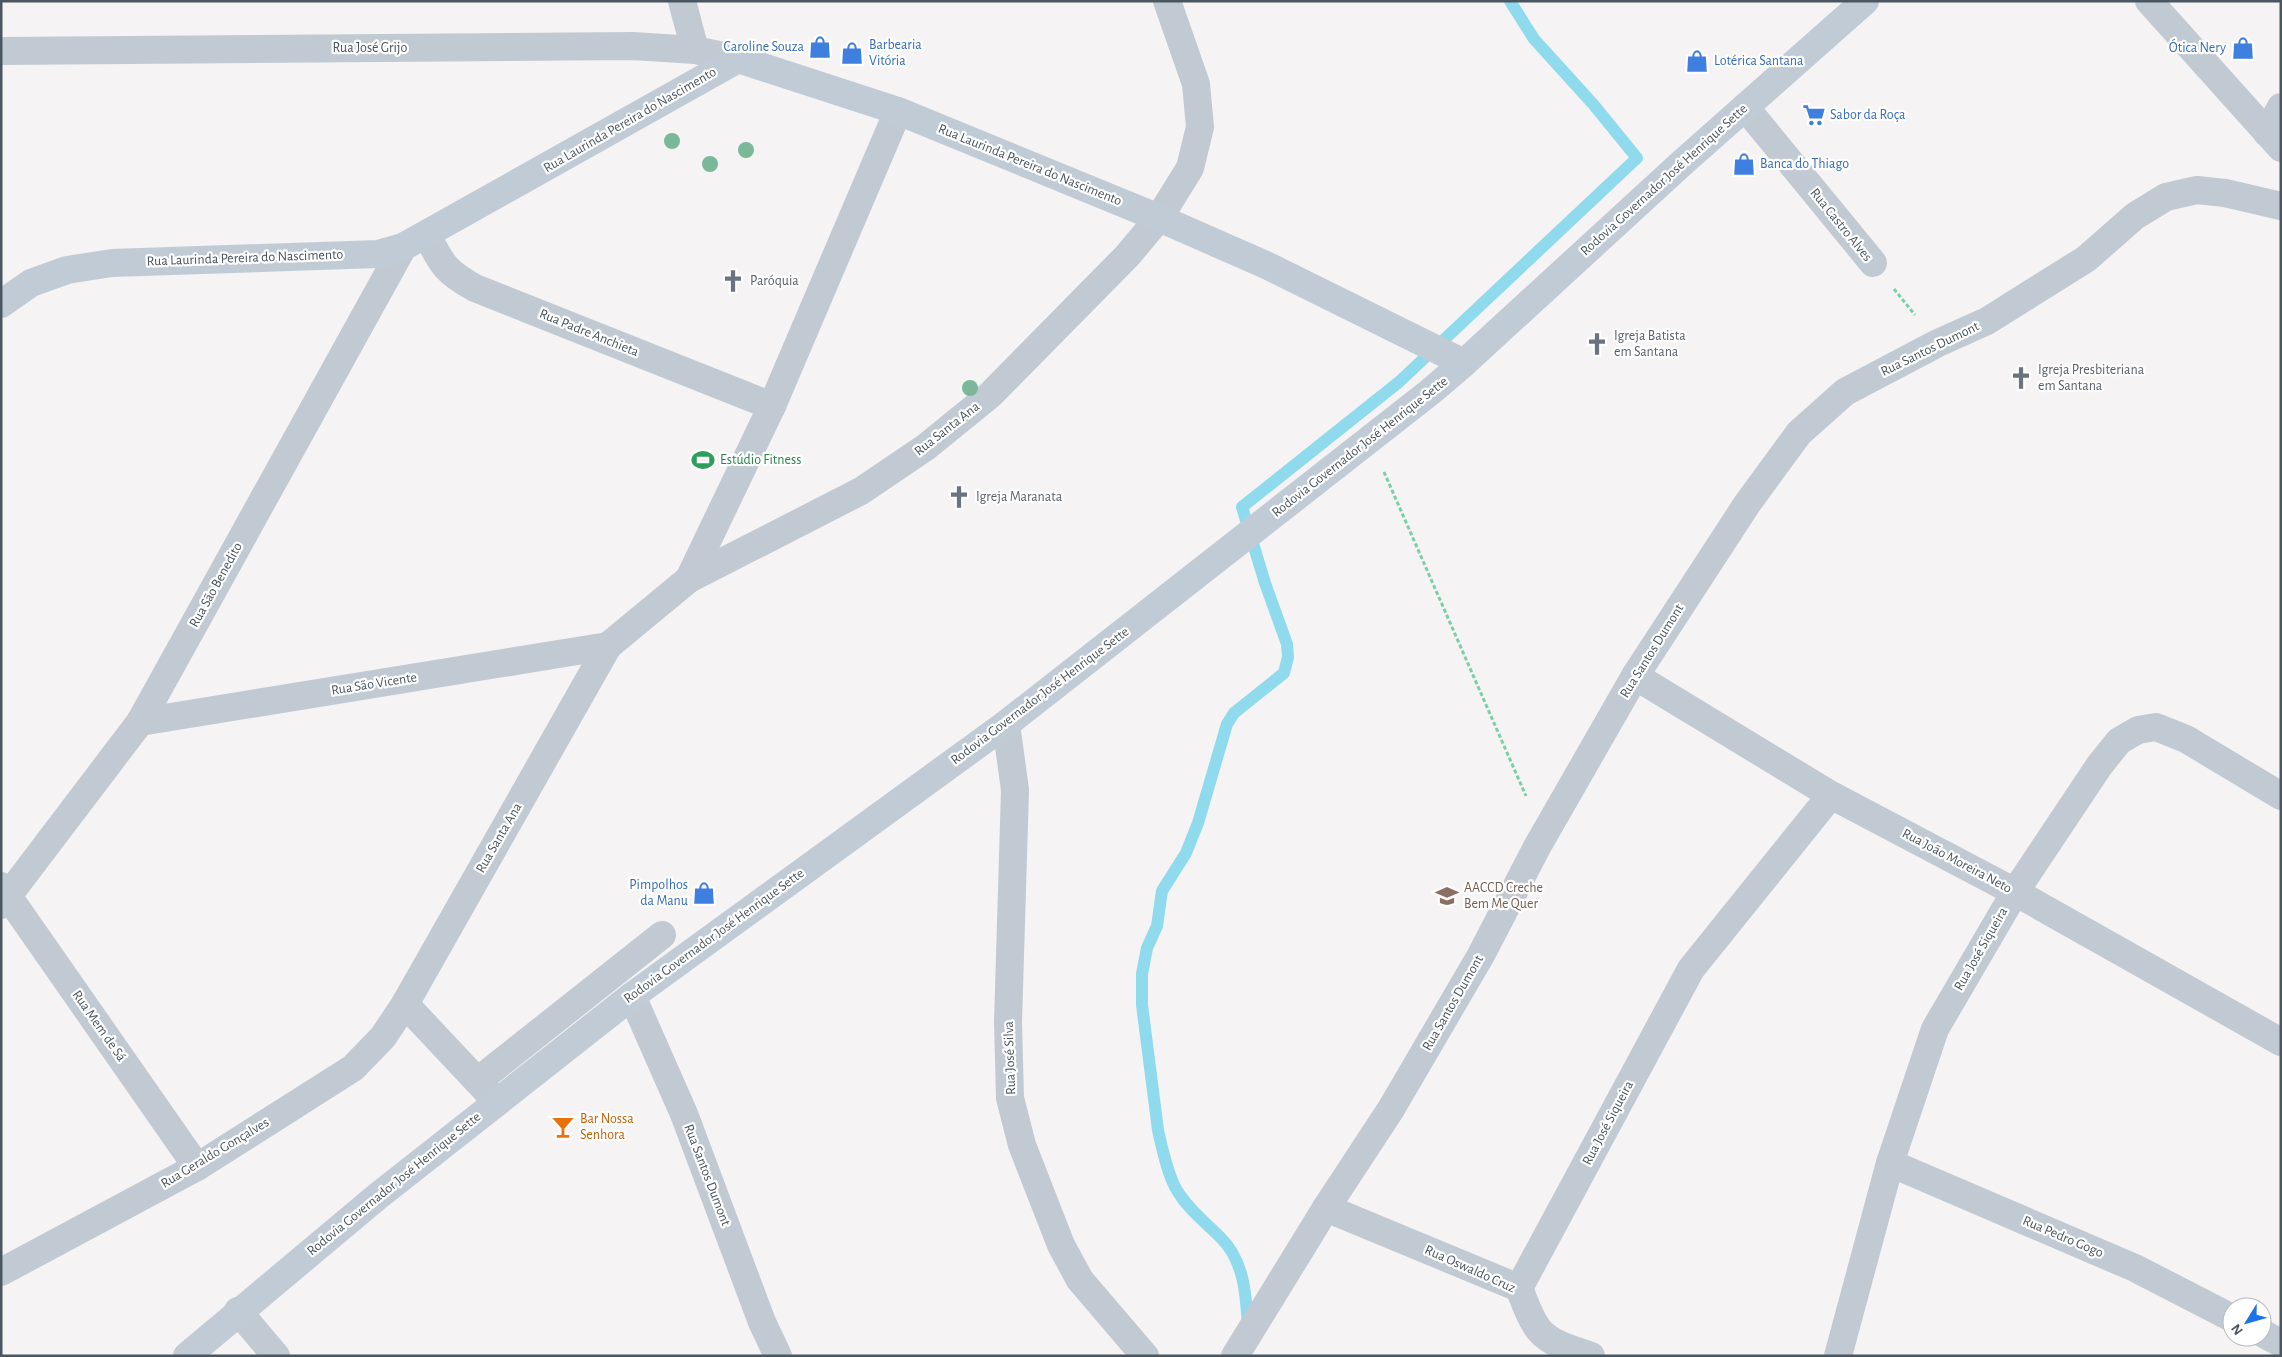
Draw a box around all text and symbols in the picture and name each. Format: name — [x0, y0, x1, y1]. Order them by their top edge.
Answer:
shop icon: Caroline Souza — [807, 34, 833, 60]
shop icon: Ótica Nery — [2230, 35, 2256, 61]
place label: Barbearia Vitória — [869, 38, 922, 68]
place label: Ótica Nery — [2169, 38, 2226, 55]
place label: Caroline Souza — [724, 40, 805, 54]
shop icon: Barbearia Vitória — [839, 40, 865, 66]
street label: Rua José Grijo — [333, 41, 408, 55]
shop icon: Lotérica Santana — [1684, 48, 1710, 74]
place label: Lotérica Santana — [1714, 54, 1804, 68]
street label: Rua Laurinda Pereira do Nascimento — [541, 65, 719, 175]
street label: Rodovia Governador José Henrique Sette — [1578, 102, 1750, 258]
supermarket icon: Sabor da Roça — [1801, 102, 1827, 128]
place label: Sabor da Roça — [1830, 108, 1906, 122]
street label: Rua Laurinda Pereira do Nascimento — [936, 122, 1124, 208]
shop icon: Banca do Thiago — [1731, 151, 1757, 177]
place label: Banca do Thiago — [1760, 157, 1849, 171]
street label: Rua Castro Alves — [1807, 186, 1875, 264]
street label: Rua Laurinda Pereira do Nascimento — [146, 248, 344, 268]
church icon: Paróquia — [720, 268, 746, 294]
place label: Paróquia — [750, 274, 799, 288]
street label: Rua Padre Anchieta — [537, 307, 641, 360]
street label: Rua Santos Dumont — [1879, 319, 1982, 379]
place label: Igreja Batista em Santana — [1614, 329, 1686, 359]
church icon: Igreja Batista em Santana — [1584, 331, 1610, 357]
place label: Igreja Presbiteriana em Santana — [2038, 363, 2145, 393]
church icon: Igreja Presbiteriana em Santana — [2008, 365, 2034, 391]
street label: Rodovia Governador José Henrique Sette — [1269, 374, 1451, 520]
street label: Rua Santa Ana — [912, 399, 983, 459]
sports icon: Estúdio Fitness — [690, 447, 716, 473]
place label: Estúdio Fitness — [720, 453, 801, 467]
church icon: Igreja Maranata — [946, 484, 972, 510]
place label: Igreja Maranata — [976, 490, 1063, 504]
street label: Rua São Benedito — [187, 540, 245, 630]
street label: Rua Santos Dumont — [1618, 601, 1687, 700]
street label: Rodovia Governador José Henrique Sette — [948, 625, 1132, 767]
street label: Rua São Vicente — [330, 670, 418, 698]
street label: Rua Santa Ana — [473, 800, 525, 875]
street label: Rua João Moreira Neto — [1900, 826, 2014, 896]
street label: Rodovia Governador José Henrique Sette — [621, 866, 807, 1006]
place label: Pimpolhos da Manu — [629, 878, 688, 908]
shop icon: Pimpolhos da Manu — [691, 880, 717, 906]
place label: AACCD Creche Bem Me Quer — [1464, 881, 1543, 911]
school or university icon: AACCD Creche Bem Me Quer — [1434, 883, 1460, 909]
street label: Rua José Siqueira — [1952, 905, 2011, 993]
street label: Rua Santos Dumont — [1420, 952, 1486, 1053]
street label: Rua Mem de Sá — [69, 988, 129, 1064]
street label: Rua José Silva — [1002, 1020, 1018, 1095]
street label: Rua José Siqueira — [1580, 1078, 1636, 1167]
street label: Rodovia Governador José Henrique Sette — [305, 1110, 483, 1258]
place label: Bar Nossa Senhora — [580, 1112, 634, 1142]
bar icon: Bar Nossa Senhora — [550, 1114, 576, 1140]
street label: Rua Geraldo Gonçalves — [159, 1115, 271, 1191]
street label: Rua Santos Dumont — [681, 1122, 733, 1228]
street label: Rua Pedro Gogo — [2021, 1214, 2106, 1260]
street label: Rua Oswaldo Cruz — [1423, 1243, 1518, 1295]
north arrow — [2222, 1297, 2272, 1347]
text: N — [2229, 1321, 2246, 1337]

